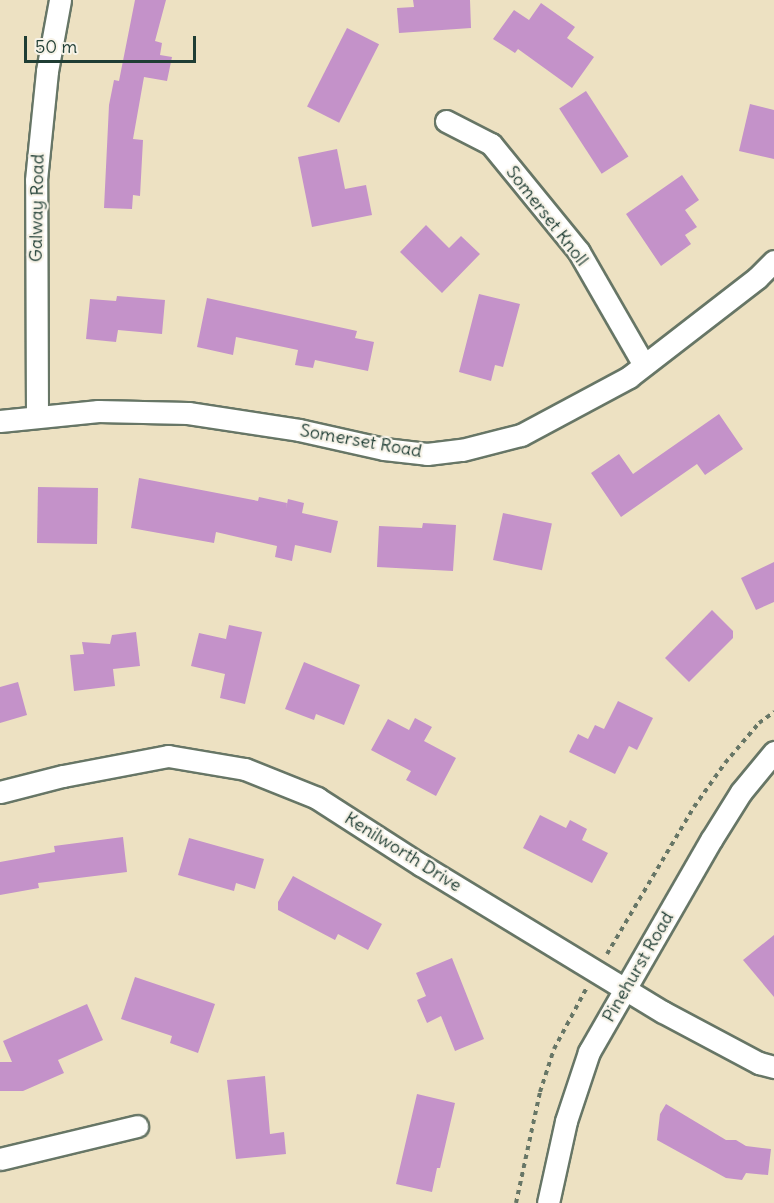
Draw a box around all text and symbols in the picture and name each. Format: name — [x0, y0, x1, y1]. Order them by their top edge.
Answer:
scale bar — [27, 24, 200, 62]
text: 50 m — [35, 35, 77, 58]
street label: Galway Road — [25, 154, 49, 262]
street label: Somerset Knoll — [501, 162, 593, 270]
street label: Somerset Road — [298, 420, 424, 462]
street label: Kenilworth Drive — [341, 807, 465, 897]
street label: Pinehurst Road — [598, 908, 678, 1026]

